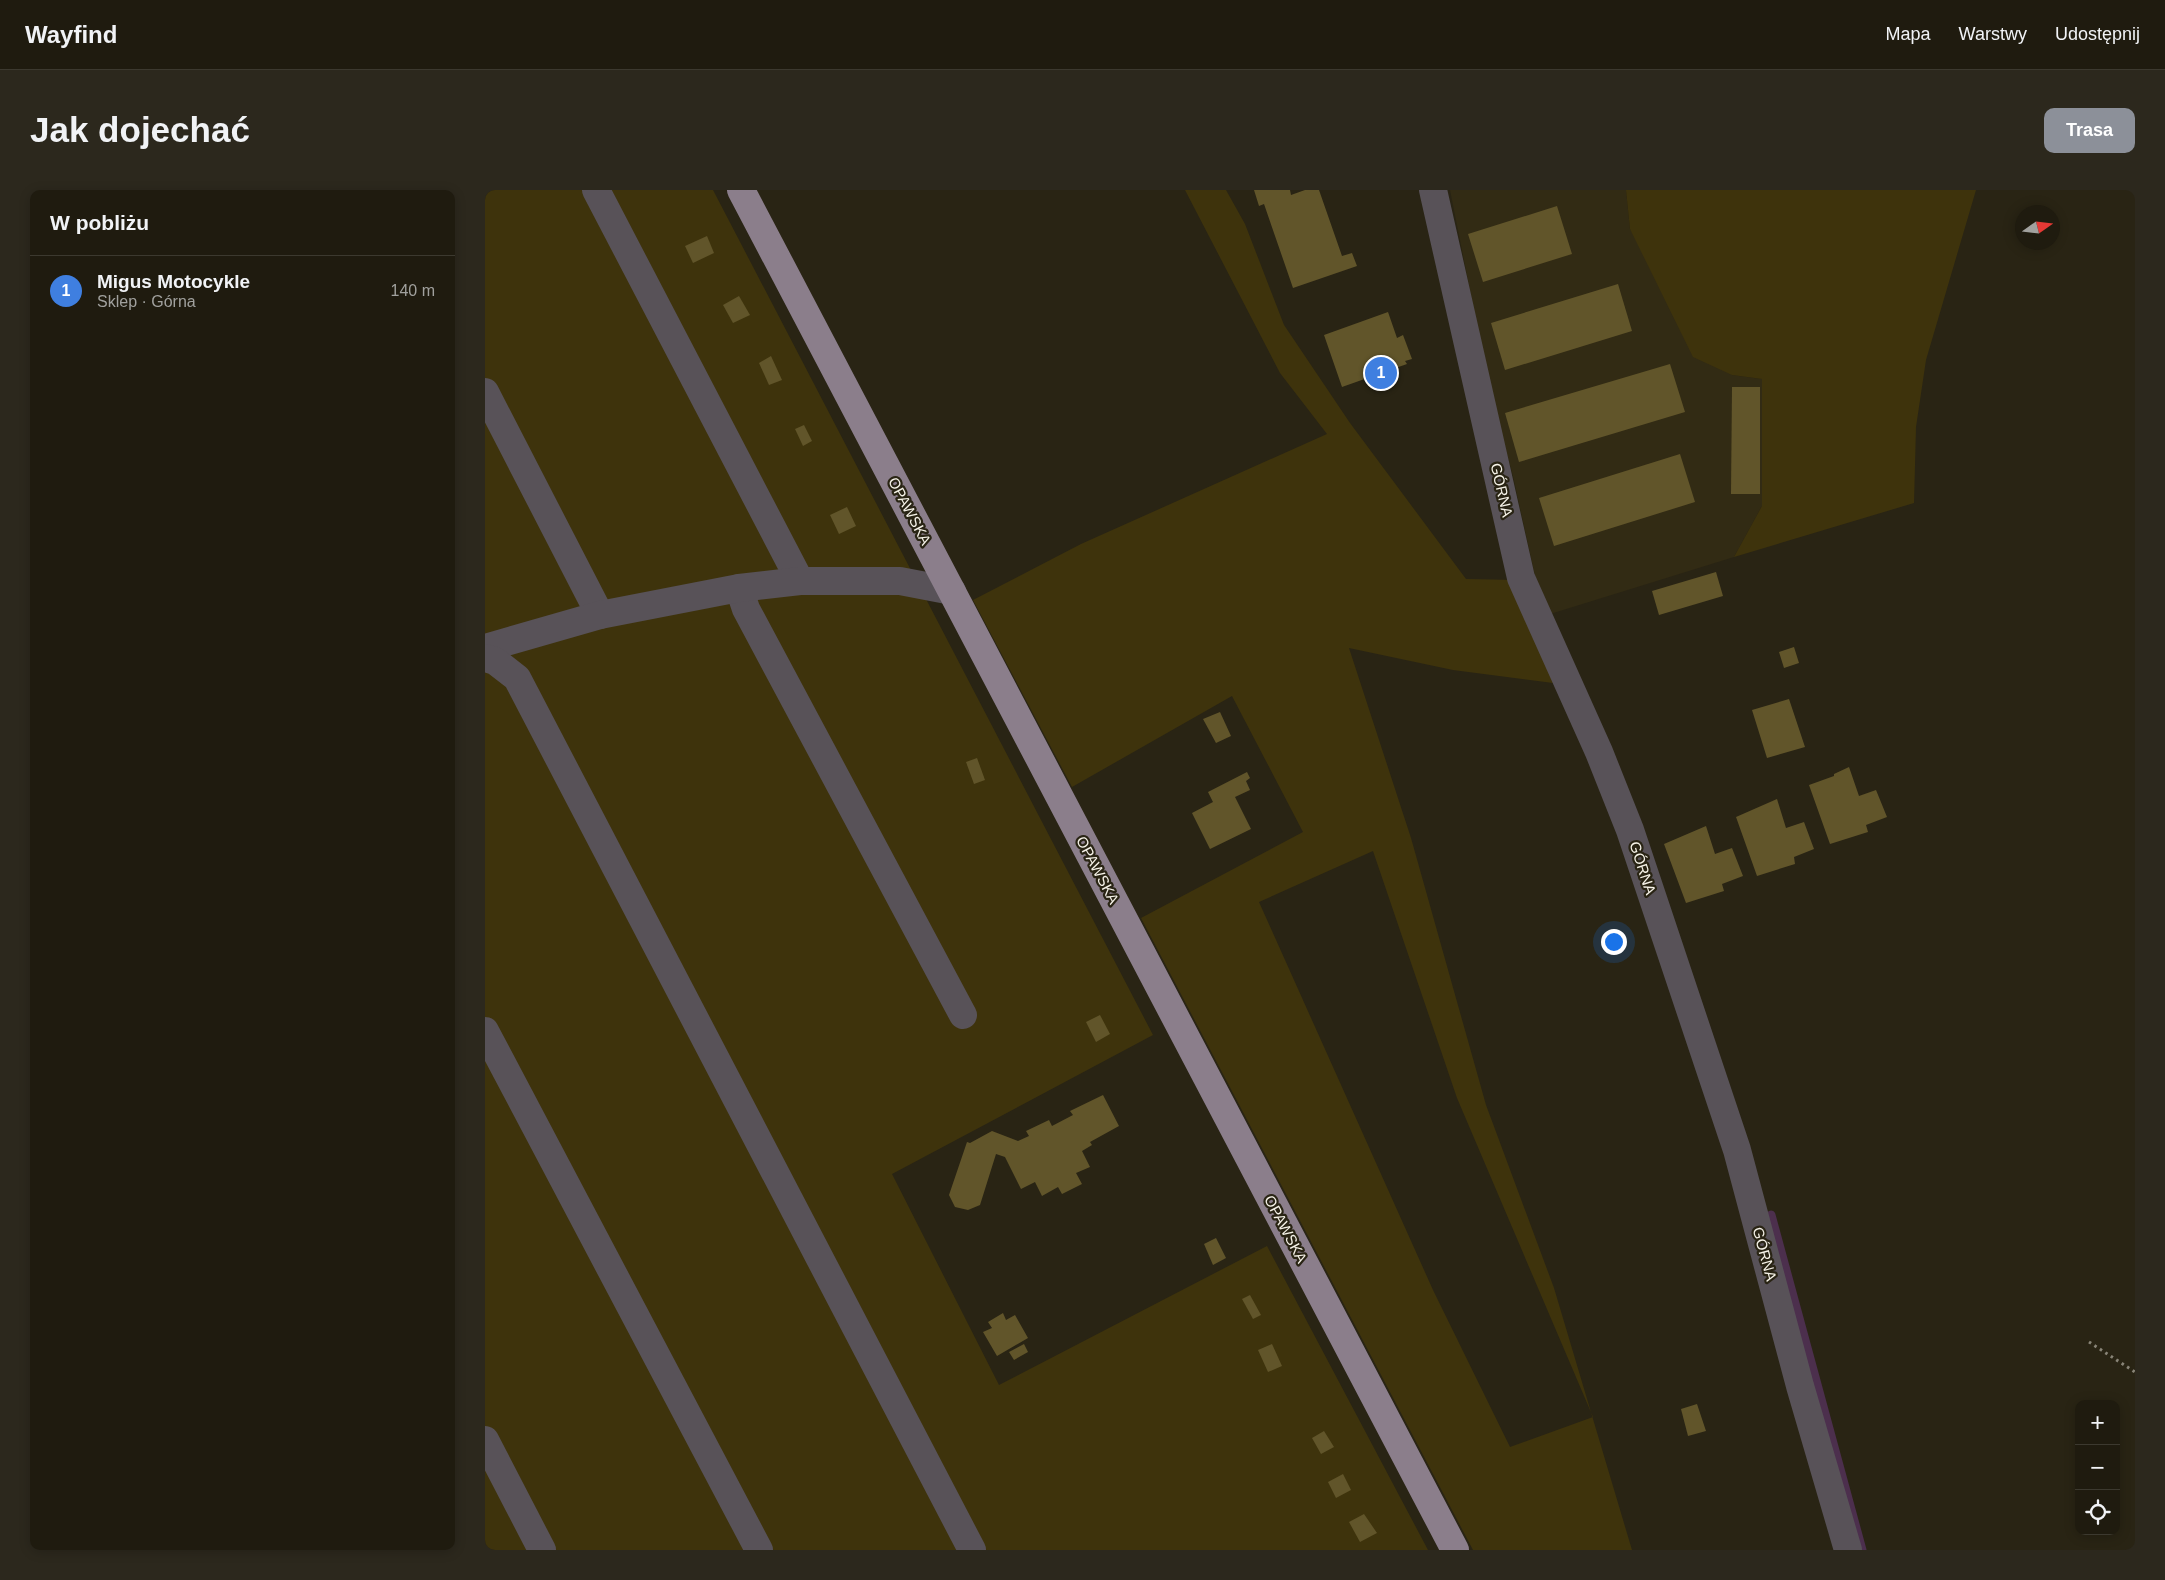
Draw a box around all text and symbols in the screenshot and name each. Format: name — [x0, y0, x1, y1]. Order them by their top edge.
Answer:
text: Wayfind — [25, 21, 117, 48]
text: Mapa — [1886, 24, 1931, 44]
text: Warstwy — [1959, 24, 2027, 44]
text: Udostępnij — [2055, 24, 2140, 44]
button: Trasa — [2044, 108, 2135, 153]
text: Jak dojechać — [30, 110, 250, 149]
north arrow — [2015, 205, 2060, 250]
text: W pobliżu — [50, 211, 149, 234]
text: Migus Motocykle — [97, 271, 250, 292]
text: 1 — [62, 282, 70, 299]
text: 140 m — [391, 282, 435, 299]
text: Sklep · Górna — [97, 293, 196, 310]
pin: 1 — [1365, 354, 1397, 392]
street label: GÓRNA — [1488, 461, 1516, 519]
street label: OPAWSKA — [885, 474, 935, 548]
street label: OPAWSKA — [1073, 833, 1123, 907]
street label: GÓRNA — [1626, 839, 1660, 897]
your location — [1601, 929, 1627, 955]
street label: OPAWSKA — [1261, 1192, 1311, 1266]
street label: GÓRNA — [1750, 1225, 1780, 1283]
map controls — [2075, 1400, 2120, 1535]
button: + — [2075, 1400, 2120, 1445]
button: − — [2075, 1445, 2120, 1490]
button: locate — [2075, 1490, 2120, 1535]

